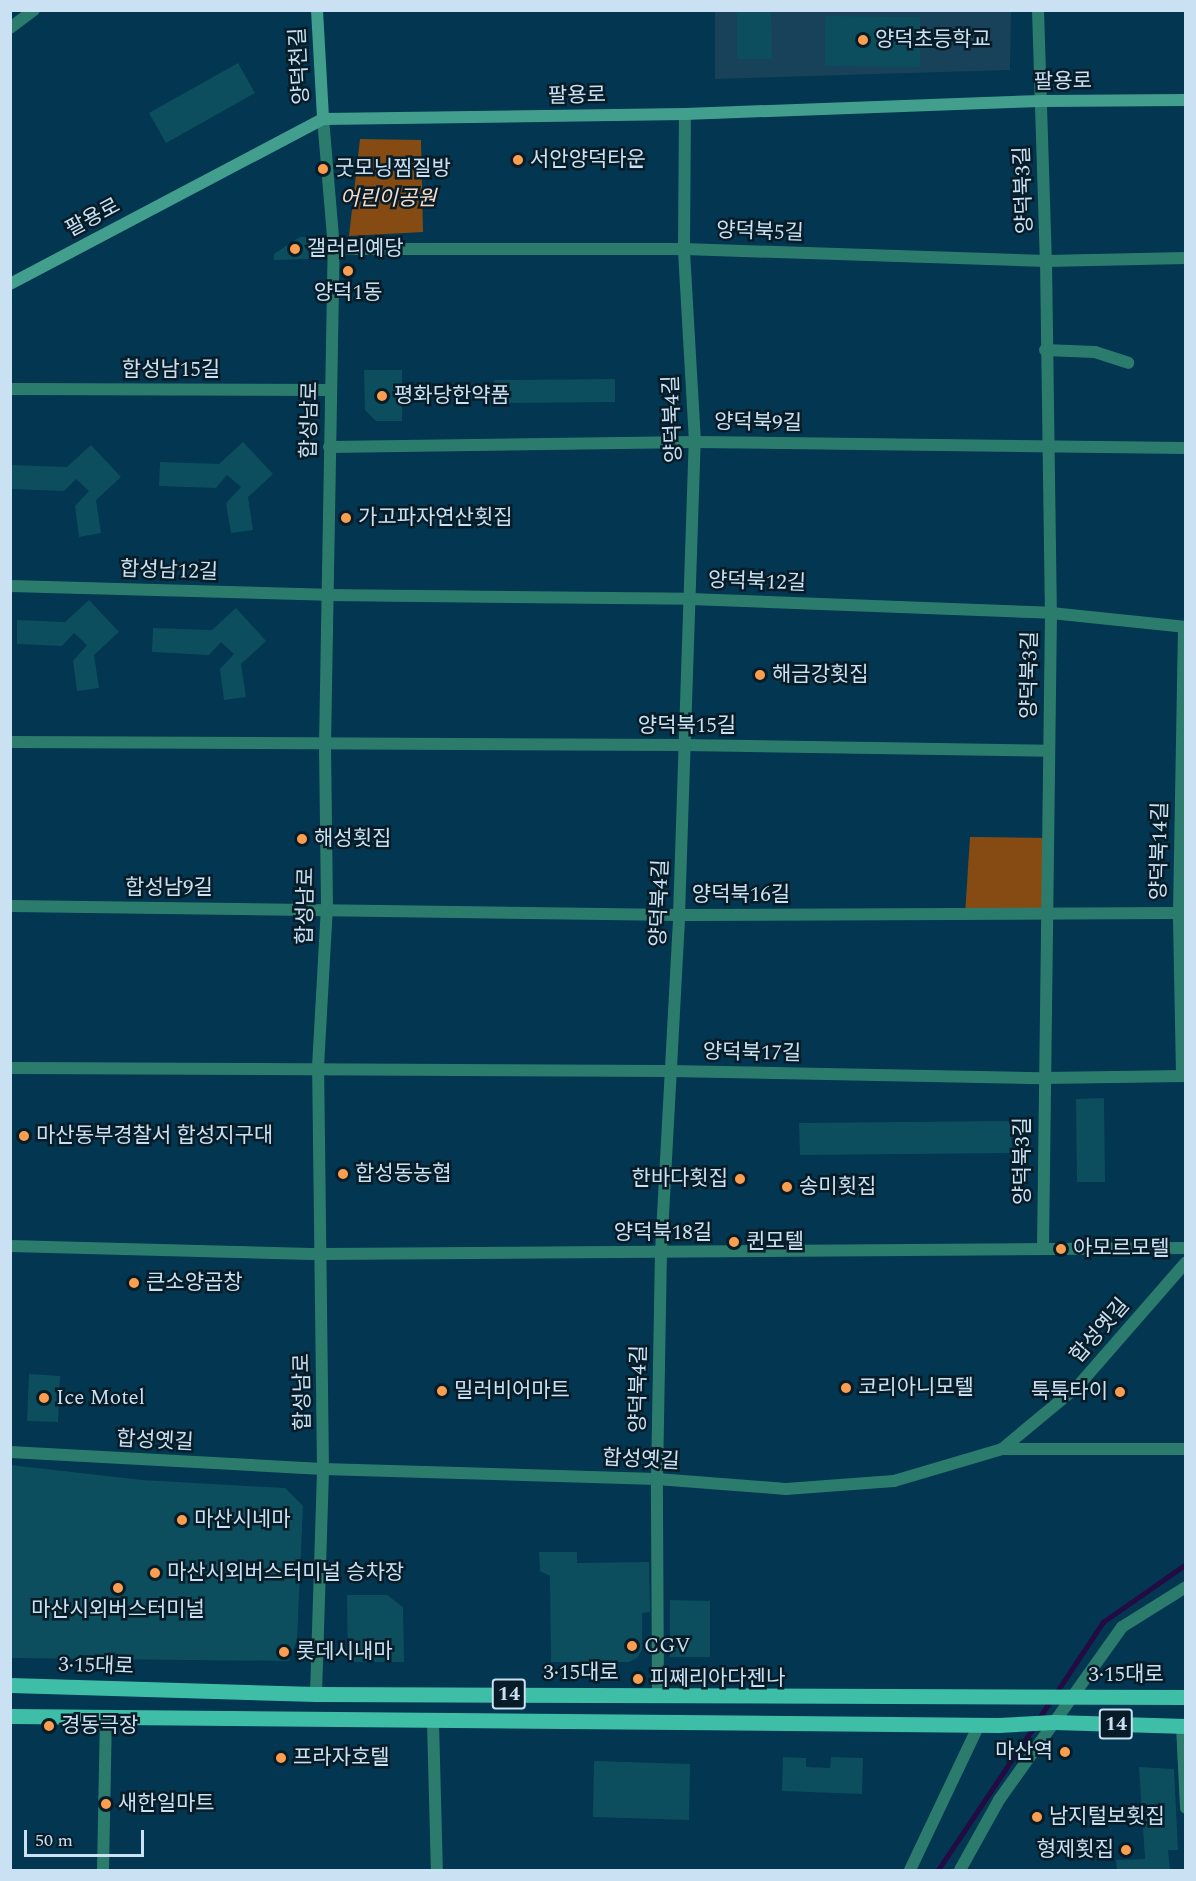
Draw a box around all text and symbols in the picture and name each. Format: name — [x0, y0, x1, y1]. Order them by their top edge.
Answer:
street label: 양덕천길 — [285, 27, 315, 105]
place label: 양덕초등학교 — [875, 27, 991, 53]
marker: 양덕초등학교 — [856, 33, 870, 47]
street label: 팔용로 — [1034, 69, 1092, 95]
street label: 팔용로 — [548, 83, 606, 109]
street label: 양덕북3길 — [1010, 146, 1038, 234]
place label: 서안양덕타운 — [530, 147, 646, 173]
marker: 서안양덕타운 — [511, 153, 525, 167]
place label: 굿모닝찜질방 — [335, 156, 451, 182]
marker: 굿모닝찜질방 — [316, 162, 330, 176]
park label: 어린이공원 — [340, 186, 436, 212]
street label: 팔용로 — [61, 193, 125, 243]
street label: 양덕북5길 — [716, 218, 804, 246]
place label: 갤러리예당 — [307, 236, 404, 262]
marker: 갤러리예당 — [288, 242, 302, 256]
marker: 양덕1동 — [341, 264, 355, 278]
place label: 양덕1동 — [314, 280, 382, 306]
street label: 합성남15길 — [122, 357, 220, 383]
street label: 양덕북4길 — [659, 375, 687, 463]
street label: 합성남로 — [297, 381, 323, 459]
place label: 평화당한약품 — [394, 383, 510, 409]
marker: 평화당한약품 — [375, 389, 389, 403]
street label: 양덕북9길 — [714, 410, 802, 436]
place label: 가고파자연산횟집 — [358, 505, 513, 531]
marker: 가고파자연산횟집 — [339, 511, 353, 525]
street label: 합성남12길 — [119, 557, 219, 585]
street label: 양덕북12길 — [707, 568, 807, 596]
street label: 양덕북3길 — [1017, 631, 1043, 719]
place label: 해금강횟집 — [772, 662, 869, 688]
marker: 해금강횟집 — [753, 668, 767, 682]
street label: 양덕북15길 — [638, 713, 736, 739]
street label: 양덕북14길 — [1147, 802, 1173, 900]
place label: 해성횟집 — [314, 826, 391, 852]
marker: 해성횟집 — [295, 832, 309, 846]
street label: 양덕북4길 — [646, 859, 674, 947]
street label: 합성남로 — [293, 867, 319, 945]
street label: 합성남9길 — [125, 875, 213, 901]
street label: 양덕북16길 — [692, 882, 790, 908]
street label: 양덕북17길 — [703, 1040, 801, 1066]
street label: 양덕북3길 — [1010, 1117, 1036, 1205]
place label: 마산동부경찰서 합성지구대 — [36, 1123, 273, 1149]
marker: 마산동부경찰서 합성지구대 — [17, 1129, 31, 1143]
place label: 합성동농협 — [355, 1161, 452, 1187]
place label: 한바다횟집 — [631, 1166, 728, 1192]
marker: 합성동농협 — [336, 1167, 350, 1181]
marker: 한바다횟집 — [733, 1172, 747, 1186]
place label: 송미횟집 — [799, 1174, 876, 1200]
marker: 송미횟집 — [780, 1180, 794, 1194]
street label: 양덕북18길 — [614, 1220, 712, 1246]
place label: 퀸모텔 — [746, 1229, 804, 1255]
marker: 퀸모텔 — [727, 1235, 741, 1249]
place label: 아모르모텔 — [1073, 1236, 1170, 1262]
marker: 아모르모텔 — [1054, 1242, 1068, 1256]
place label: 큰소양곱창 — [146, 1270, 243, 1296]
marker: 큰소양곱창 — [127, 1276, 141, 1290]
street label: 합성옛길 — [1065, 1294, 1135, 1368]
street label: 양덕북4길 — [626, 1345, 652, 1433]
street label: 합성남로 — [290, 1353, 316, 1431]
place label: 코리아니모텔 — [858, 1375, 974, 1401]
place label: 밀러비어마트 — [454, 1378, 570, 1404]
place label: 툭툭타이 — [1031, 1379, 1108, 1405]
marker: 코리아니모텔 — [839, 1381, 853, 1395]
marker: 밀러비어마트 — [435, 1384, 449, 1398]
place label: Ice Motel — [56, 1385, 145, 1411]
marker: 툭툭타이 — [1113, 1385, 1127, 1399]
marker: Ice Motel — [37, 1391, 51, 1405]
street label: 합성옛길 — [116, 1426, 194, 1456]
street label: 합성옛길 — [602, 1445, 680, 1475]
place label: 마산시네마 — [194, 1507, 291, 1533]
marker: 마산시네마 — [175, 1513, 189, 1527]
place label: 마산시외버스터미널 승차장 — [167, 1560, 404, 1586]
marker: 마산시외버스터미널 승차장 — [148, 1566, 162, 1580]
marker: 마산시외버스터미널 — [111, 1581, 125, 1595]
place label: 마산시외버스터미널 — [31, 1597, 205, 1623]
place label: CGV — [644, 1633, 690, 1659]
place label: 롯데시내마 — [296, 1639, 393, 1665]
marker: CGV — [625, 1639, 639, 1653]
marker: 롯데시내마 — [277, 1645, 291, 1659]
street label: 3·15대로 — [58, 1652, 134, 1680]
street label: 3·15대로 — [543, 1660, 619, 1686]
street label: 3·15대로 — [1088, 1662, 1164, 1688]
place label: 피쩨리아다젠나 — [650, 1666, 785, 1692]
marker: 피쩨리아다젠나 — [631, 1672, 645, 1686]
road number: 14 — [491, 1677, 527, 1711]
road number: 14 — [1098, 1707, 1134, 1741]
place label: 경동극장 — [61, 1713, 138, 1739]
marker: 경동극장 — [42, 1719, 56, 1733]
place label: 마산역 — [995, 1739, 1053, 1765]
place label: 프라자호텔 — [293, 1745, 390, 1771]
marker: 마산역 — [1058, 1745, 1072, 1759]
marker: 프라자호텔 — [274, 1751, 288, 1765]
place label: 새한일마트 — [118, 1791, 215, 1817]
marker: 새한일마트 — [99, 1797, 113, 1811]
place label: 남지털보횟집 — [1049, 1804, 1165, 1830]
marker: 남지털보횟집 — [1030, 1810, 1044, 1824]
scale bar — [27, 1818, 147, 1856]
text: 50 m — [35, 1827, 73, 1854]
place label: 형제횟집 — [1037, 1837, 1114, 1863]
marker: 형제횟집 — [1119, 1843, 1133, 1857]

